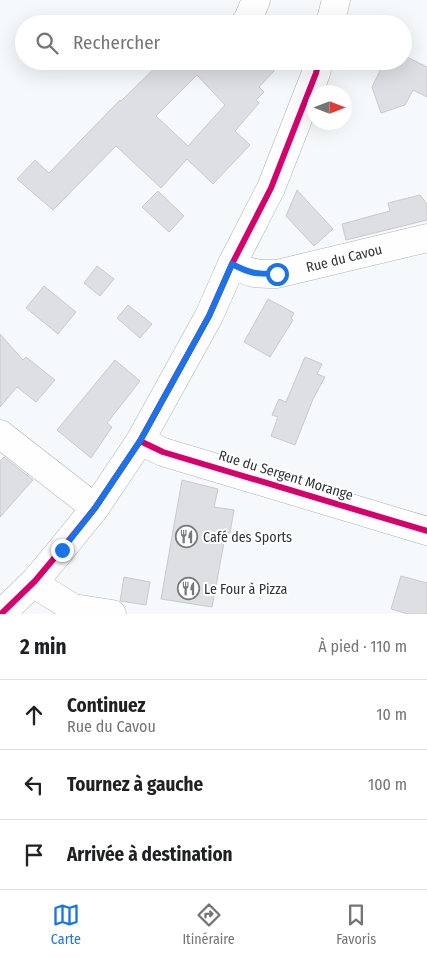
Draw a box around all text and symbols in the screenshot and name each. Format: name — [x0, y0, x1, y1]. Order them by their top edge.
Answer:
search box — [15, 15, 412, 70]
icon: search — [33, 29, 61, 57]
text: Rechercher — [73, 31, 160, 54]
north arrow — [307, 85, 352, 130]
street label: Rue du Cavou — [304, 241, 384, 276]
route start — [266, 263, 289, 286]
street label: Rue du Sergent Morange — [217, 447, 355, 504]
restaurant icon: Café des Sports — [175, 525, 199, 549]
place label: Café des Sports — [203, 529, 292, 546]
route end — [51, 539, 74, 562]
restaurant icon: Le Four à Pizza — [176, 577, 200, 601]
place label: Le Four à Pizza — [204, 581, 287, 598]
text: 2 min — [20, 634, 67, 660]
text: À pied · 110 m — [318, 637, 407, 656]
text: Continuez — [67, 694, 146, 717]
icon: ahead — [20, 701, 48, 729]
text: 10 m — [376, 705, 407, 724]
text: Rue du Cavou — [67, 717, 156, 736]
icon: left — [20, 771, 48, 799]
text: Tournez à gauche — [67, 773, 203, 796]
text: 100 m — [368, 775, 407, 794]
icon: arrive — [20, 841, 48, 869]
text: Arrivée à destination — [67, 843, 233, 866]
tab: Carte — [51, 901, 81, 948]
tab: Itinéraire — [182, 901, 235, 948]
tab: Favoris — [336, 901, 376, 948]

